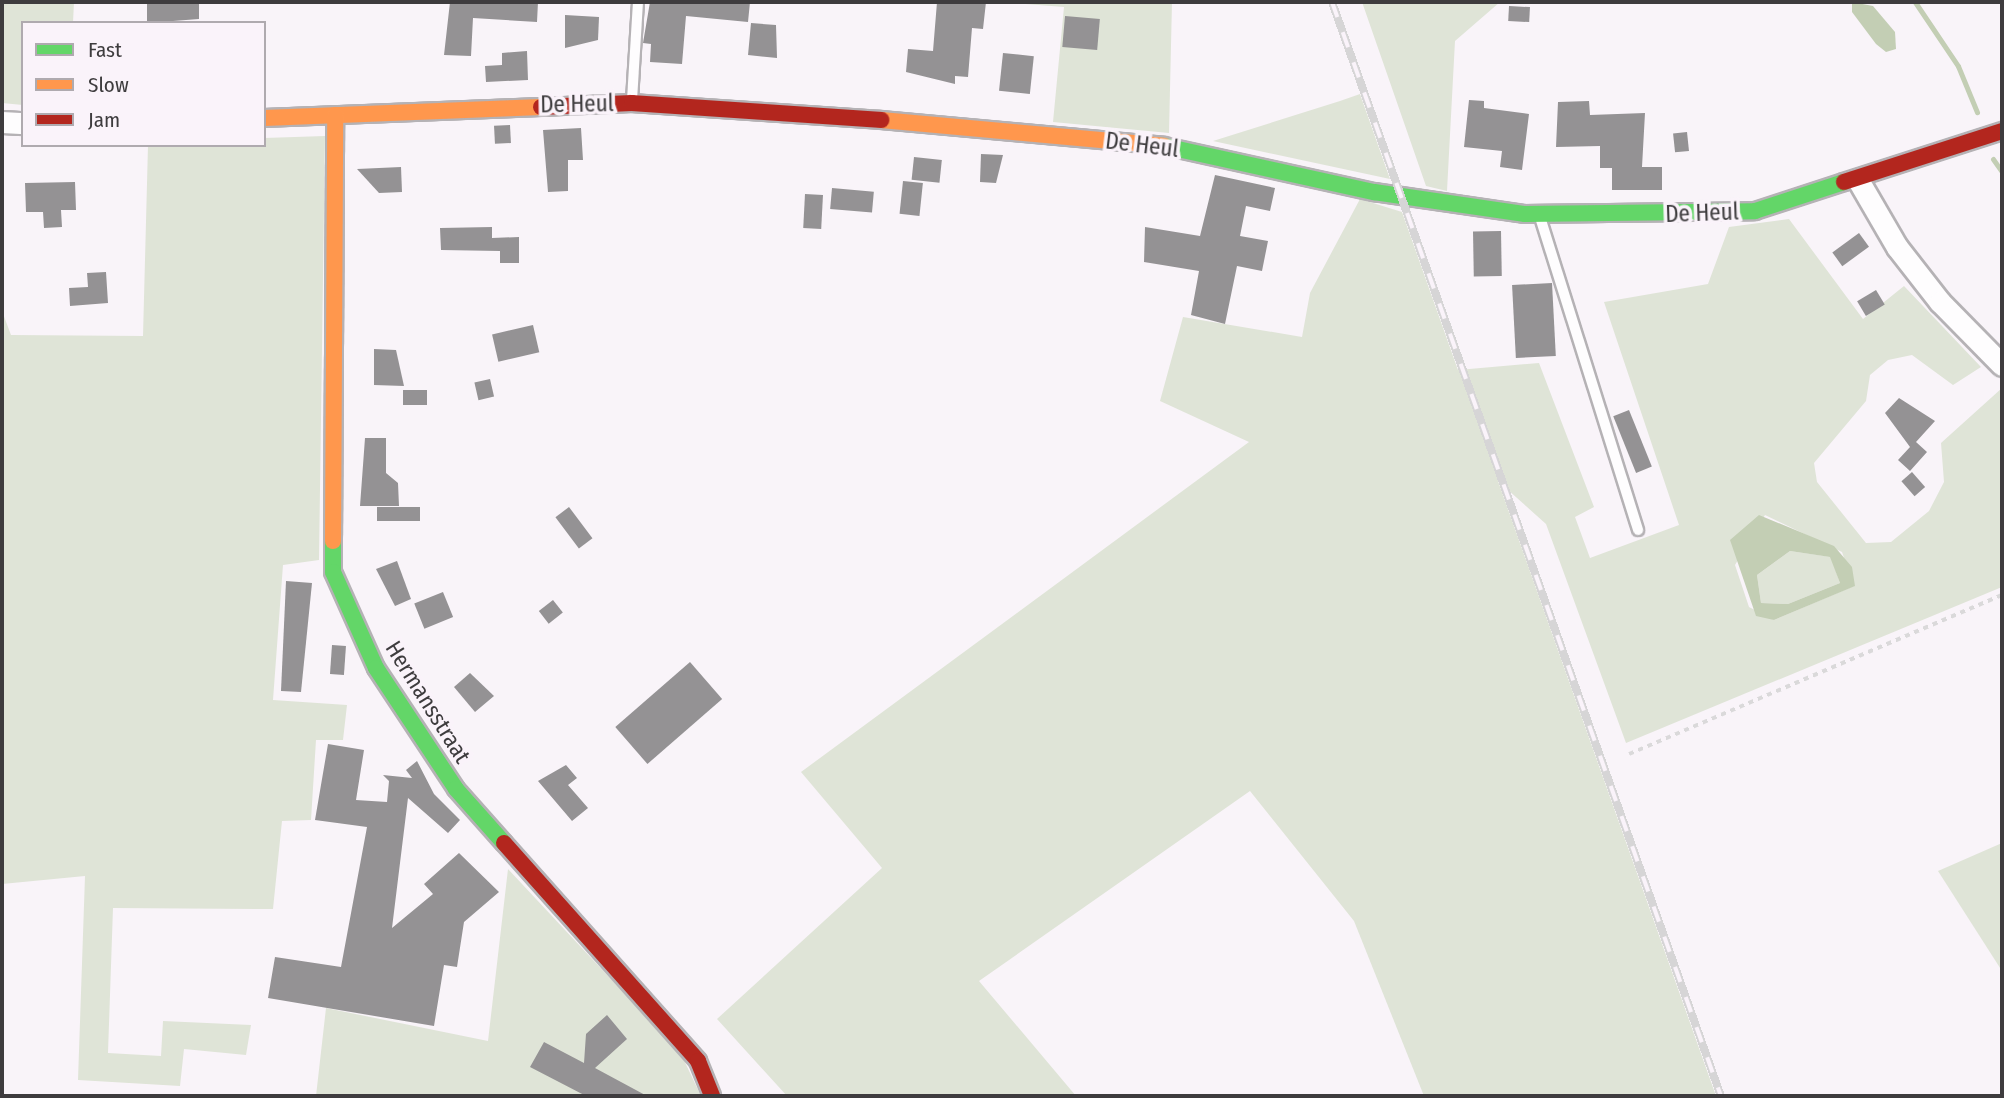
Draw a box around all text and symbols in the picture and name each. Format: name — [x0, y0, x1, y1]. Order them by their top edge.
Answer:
legend — [21, 21, 266, 147]
text: Fast — [88, 37, 122, 63]
text: Slow — [88, 72, 129, 98]
street label: De Heul — [540, 90, 614, 118]
text: Jam — [88, 107, 120, 133]
street label: De Heul — [1104, 127, 1180, 163]
street label: De Heul — [1665, 198, 1739, 228]
street label: Hermansstraat — [380, 636, 476, 768]

